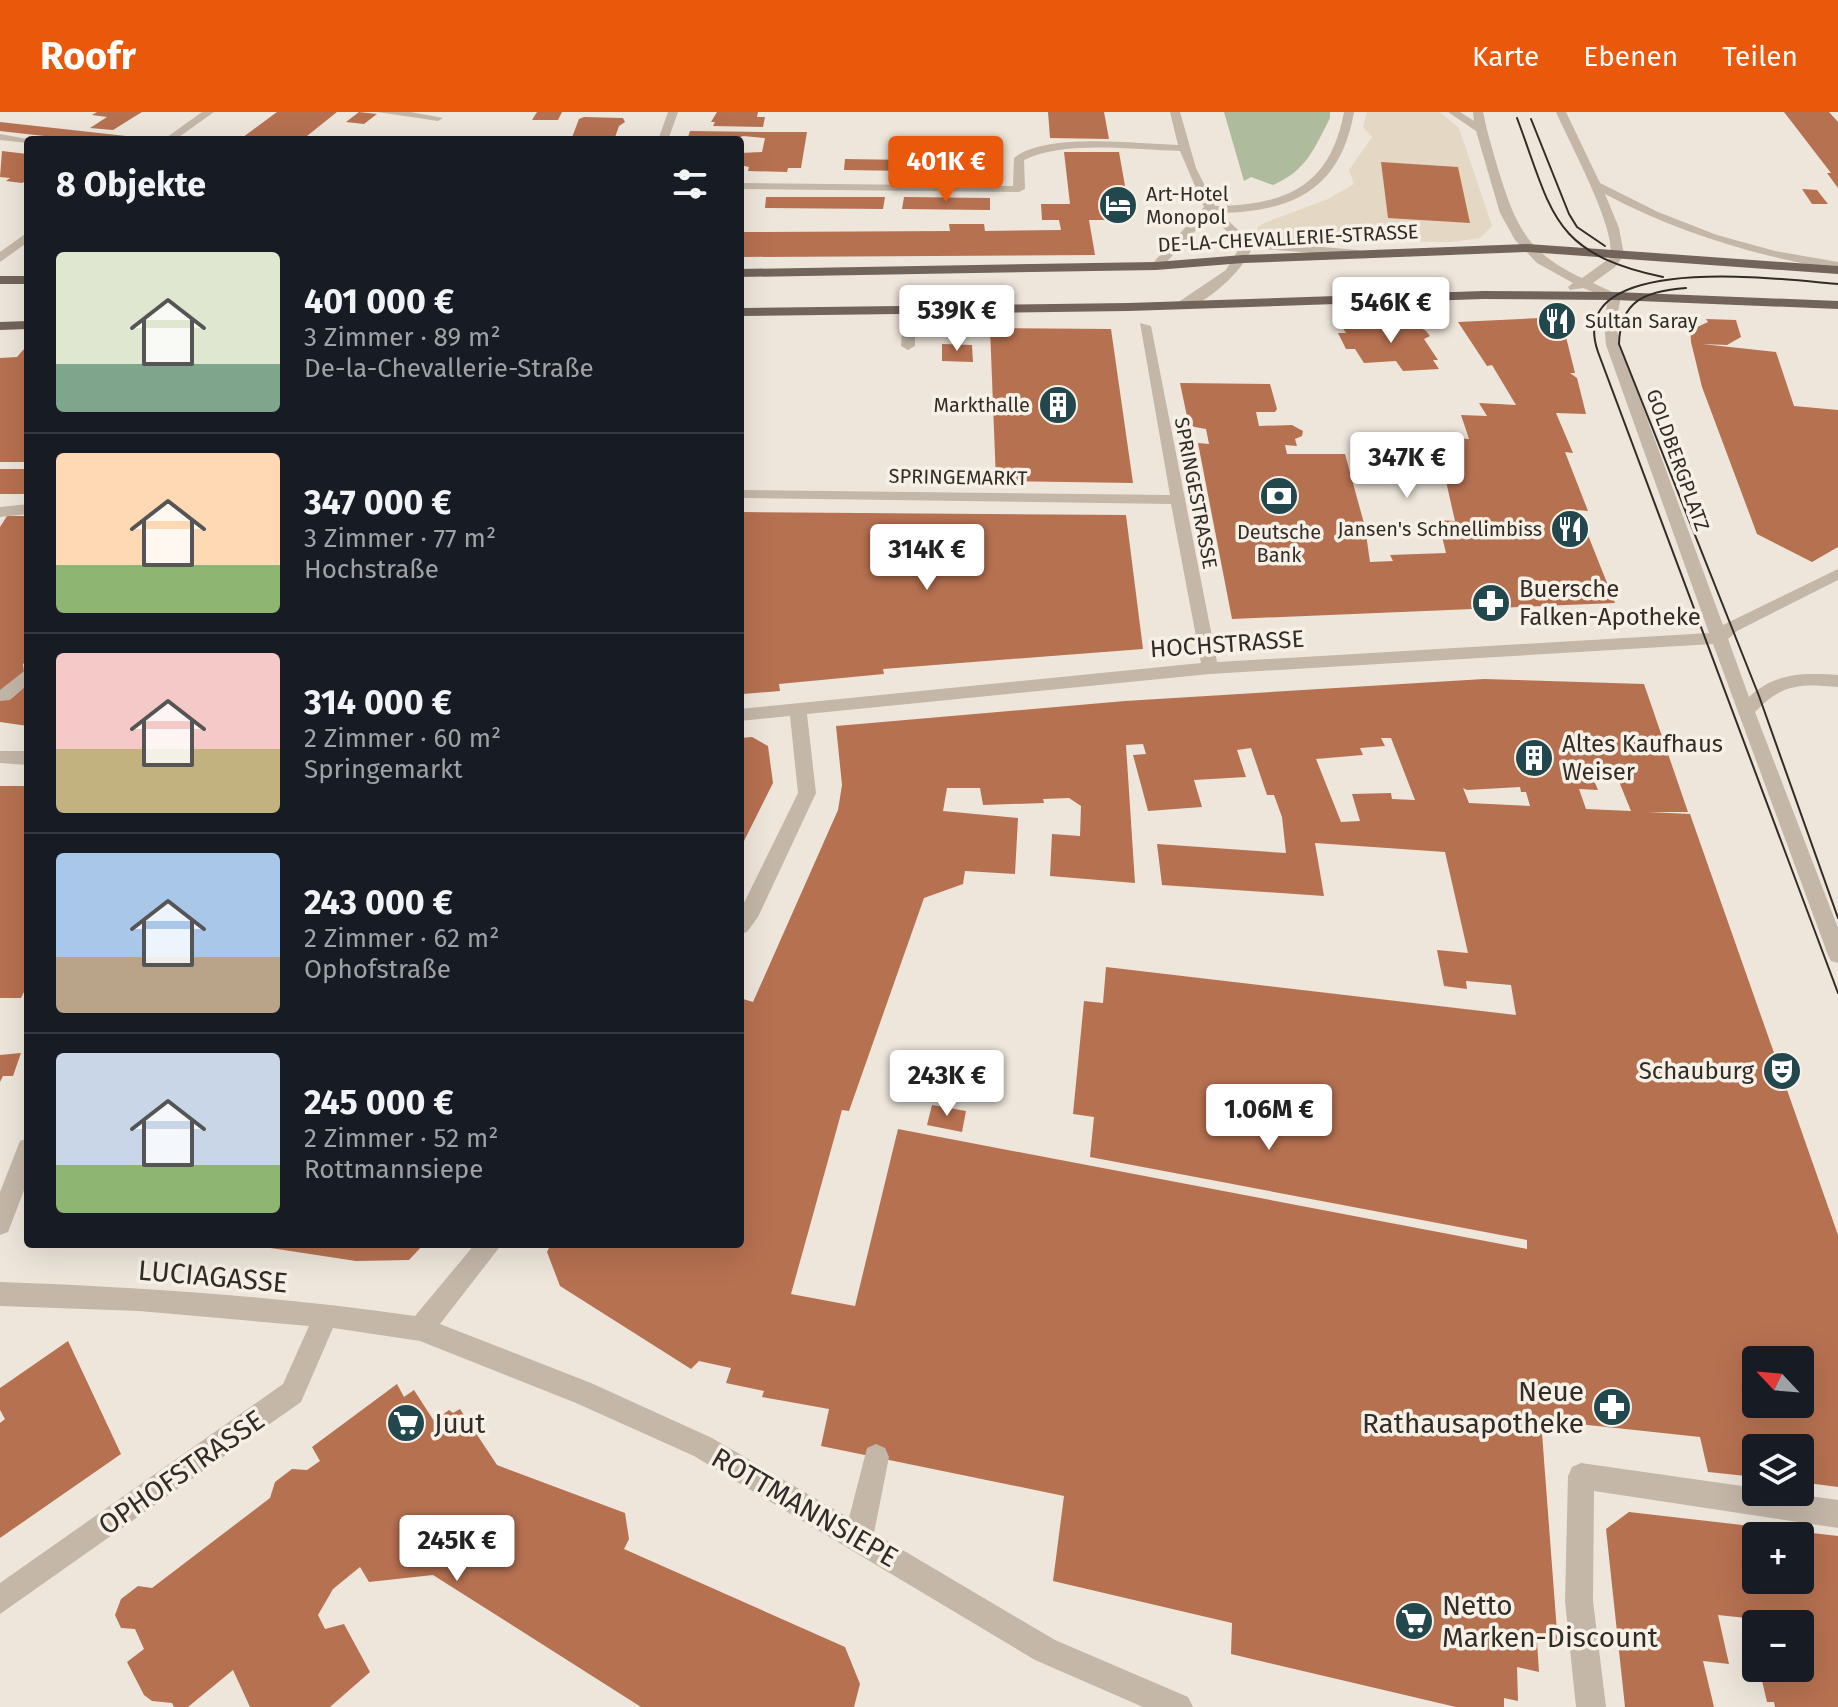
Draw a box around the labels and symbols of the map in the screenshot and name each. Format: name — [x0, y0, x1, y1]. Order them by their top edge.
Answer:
pin: 401K € — [881, 136, 1011, 204]
place label: Art-Hotel Monopol — [1146, 182, 1229, 229]
hotel icon: Art-Hotel Monopol — [1097, 184, 1139, 226]
street label: DE-LA-CHEVALLERIE-STRASSE — [1157, 219, 1419, 257]
pin: 546K € — [1326, 277, 1456, 345]
pin: 539K € — [892, 285, 1022, 353]
restaurant icon: Sultan Saray — [1536, 300, 1578, 342]
place label: Sultan Saray — [1585, 309, 1698, 333]
building icon: Markthalle — [1037, 384, 1079, 426]
street label: GOLDBERGPLATZ — [1641, 386, 1715, 534]
place label: Markthalle — [933, 393, 1030, 417]
street label: SPRINGESTRASSE — [1170, 415, 1222, 571]
pin: 347K € — [1342, 432, 1472, 500]
street label: SPRINGEMARKT — [888, 464, 1028, 490]
bank icon: Deutsche Bank — [1258, 475, 1300, 517]
restaurant icon: Jansen's Schnellimbiss — [1549, 508, 1591, 550]
place label: Jansen's Schnellimbiss — [1337, 517, 1542, 541]
place label: Deutsche Bank — [1237, 520, 1321, 567]
pin: 314K € — [862, 524, 992, 592]
place label: Buersche Falken-Apotheke — [1519, 575, 1701, 631]
pharmacy icon: Buersche Falken-Apotheke — [1470, 582, 1512, 624]
street label: HOCHSTRASSE — [1149, 625, 1305, 663]
place label: Altes Kaufhaus Weiser — [1562, 730, 1723, 786]
building icon: Altes Kaufhaus Weiser — [1513, 737, 1555, 779]
pin: 243K € — [882, 1050, 1012, 1118]
theatre icon: Schauburg — [1761, 1050, 1803, 1092]
place label: Schauburg — [1639, 1057, 1755, 1085]
pin: 1.06M € — [1195, 1084, 1343, 1152]
street label: LUCIAGASSE — [137, 1254, 289, 1299]
north arrow — [1742, 1346, 1814, 1418]
place label: Neue Rathausapotheke — [1362, 1375, 1584, 1440]
pharmacy icon: Neue Rathausapotheke — [1591, 1386, 1633, 1428]
supermarket icon: Juut — [385, 1402, 427, 1444]
street label: OPHOFSTRASSE — [92, 1403, 270, 1542]
place label: Juut — [434, 1407, 486, 1440]
street label: ROTTMANNSIEPE — [706, 1441, 904, 1574]
pin: 245K € — [392, 1515, 522, 1583]
place label: Netto Marken-Discount — [1442, 1589, 1659, 1654]
supermarket icon: Netto Marken-Discount — [1393, 1600, 1435, 1642]

